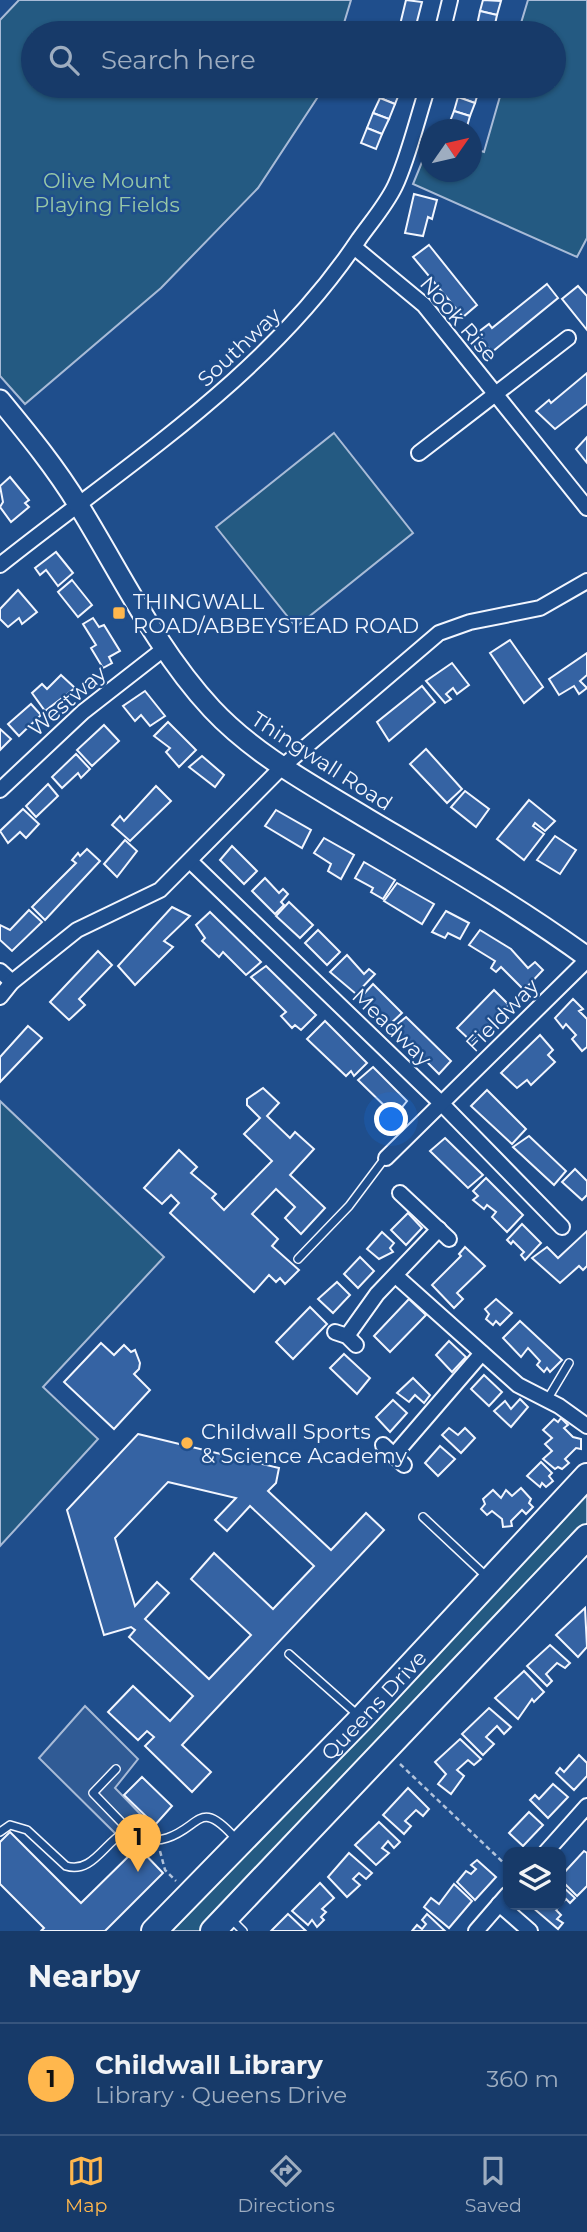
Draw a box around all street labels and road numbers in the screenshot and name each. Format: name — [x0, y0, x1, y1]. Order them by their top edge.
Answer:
street label: Nook Rise — [415, 271, 503, 367]
street label: Southway — [192, 302, 286, 392]
street label: Westway — [23, 660, 111, 742]
street label: Thingwall Road — [247, 706, 397, 816]
street label: Fieldway — [460, 973, 544, 1057]
street label: Meadway — [347, 983, 437, 1071]
street label: Queens Drive — [315, 1645, 431, 1765]

